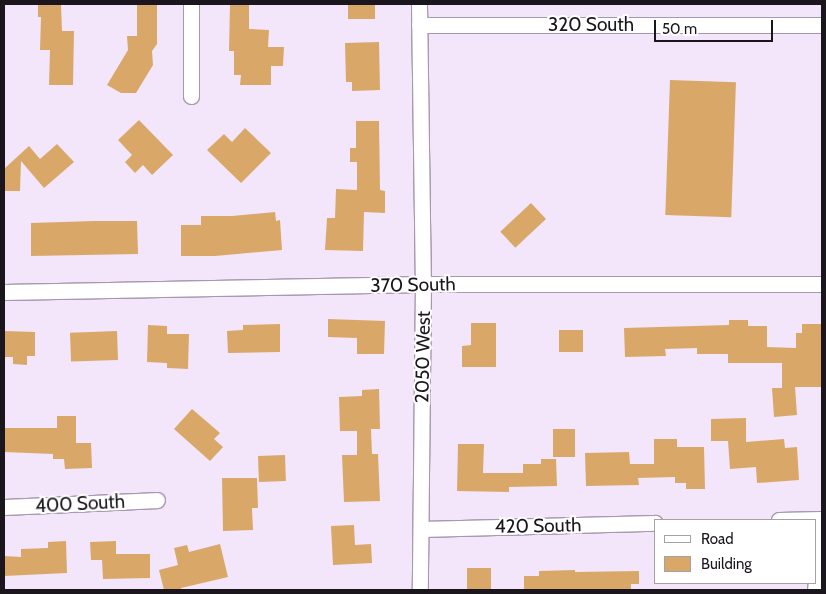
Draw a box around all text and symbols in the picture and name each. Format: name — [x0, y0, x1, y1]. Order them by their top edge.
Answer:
scale bar — [656, 10, 775, 42]
street label: 320 South — [548, 14, 634, 36]
text: 50 m — [662, 20, 697, 38]
street label: 370 South — [370, 273, 456, 297]
street label: 2050 West — [411, 311, 435, 403]
street label: 400 South — [34, 490, 126, 518]
street label: 420 South — [494, 514, 582, 538]
legend — [654, 519, 816, 584]
text: Road — [701, 530, 734, 548]
text: Building — [701, 555, 752, 573]

